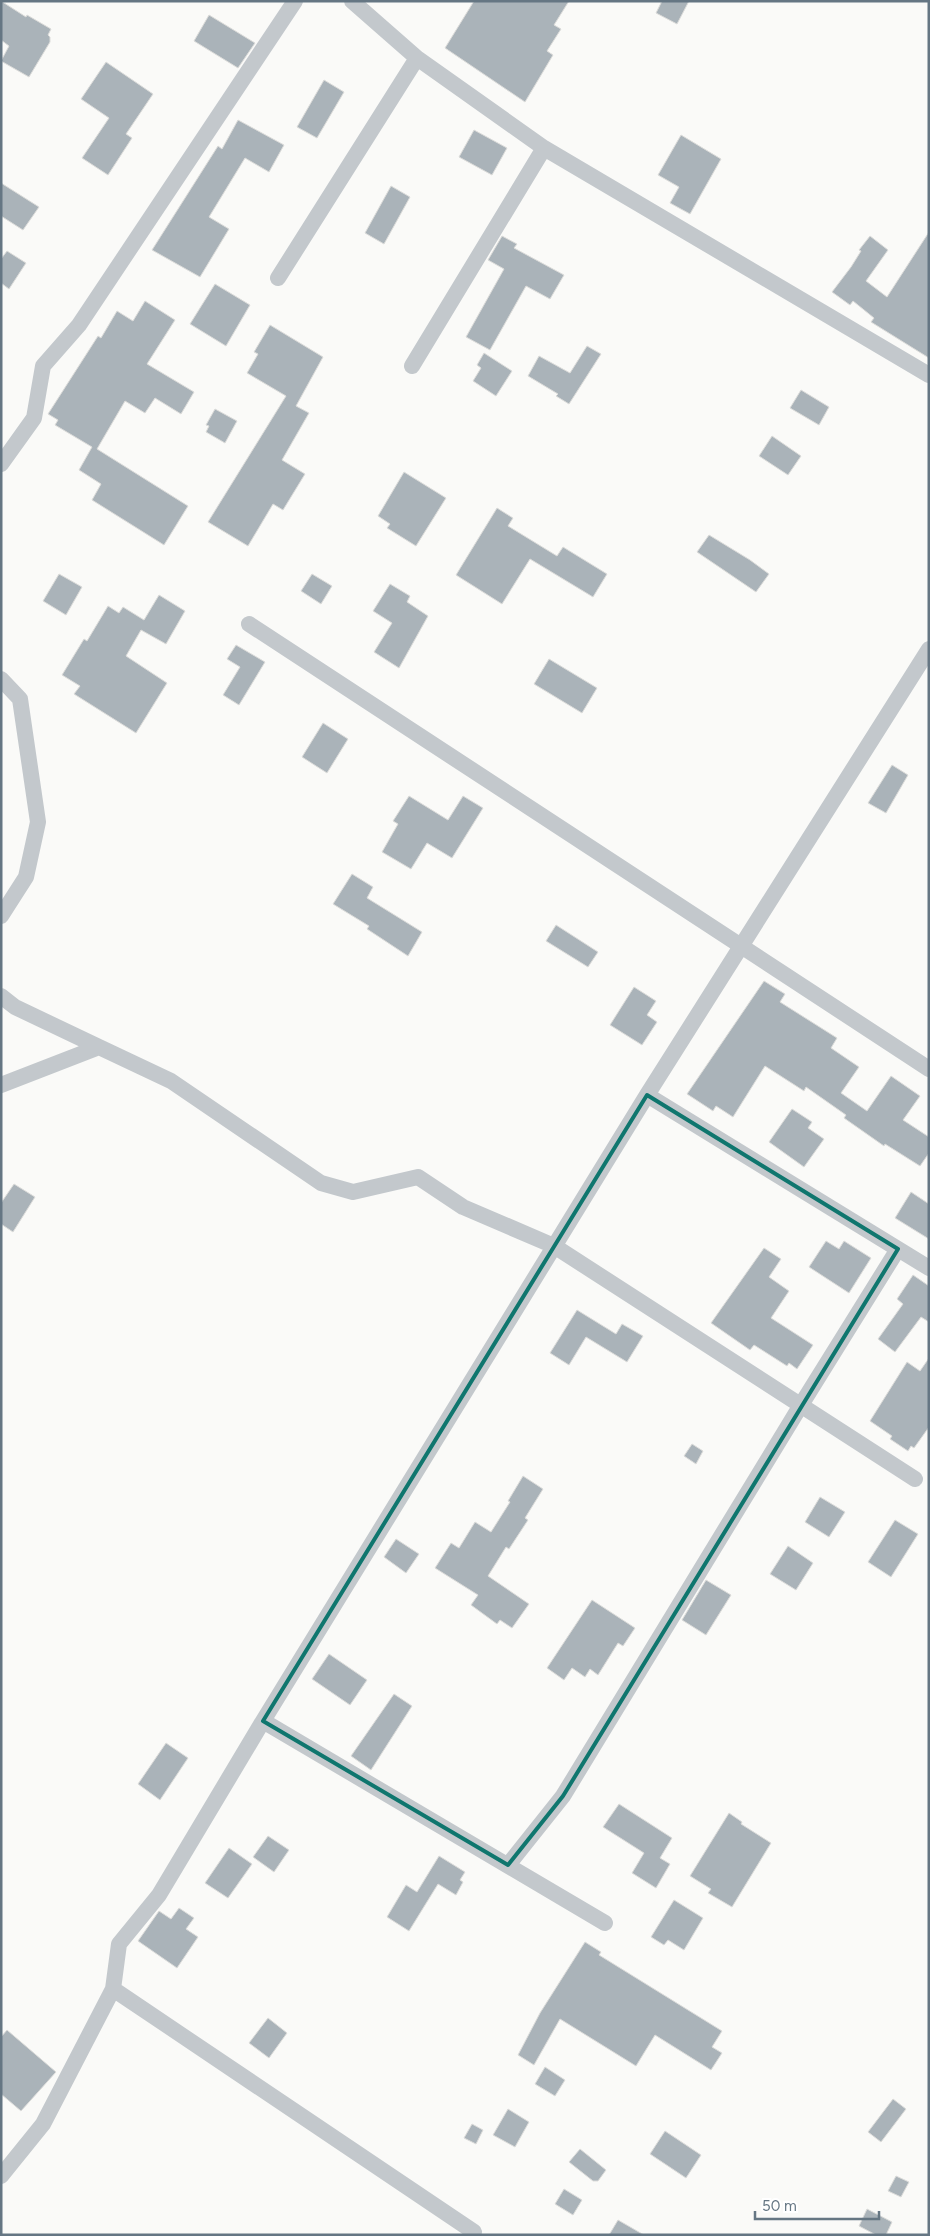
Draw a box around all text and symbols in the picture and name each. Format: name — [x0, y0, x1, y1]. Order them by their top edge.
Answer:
scale bar — [755, 2188, 879, 2220]
text: 50 m — [762, 2197, 797, 2215]

